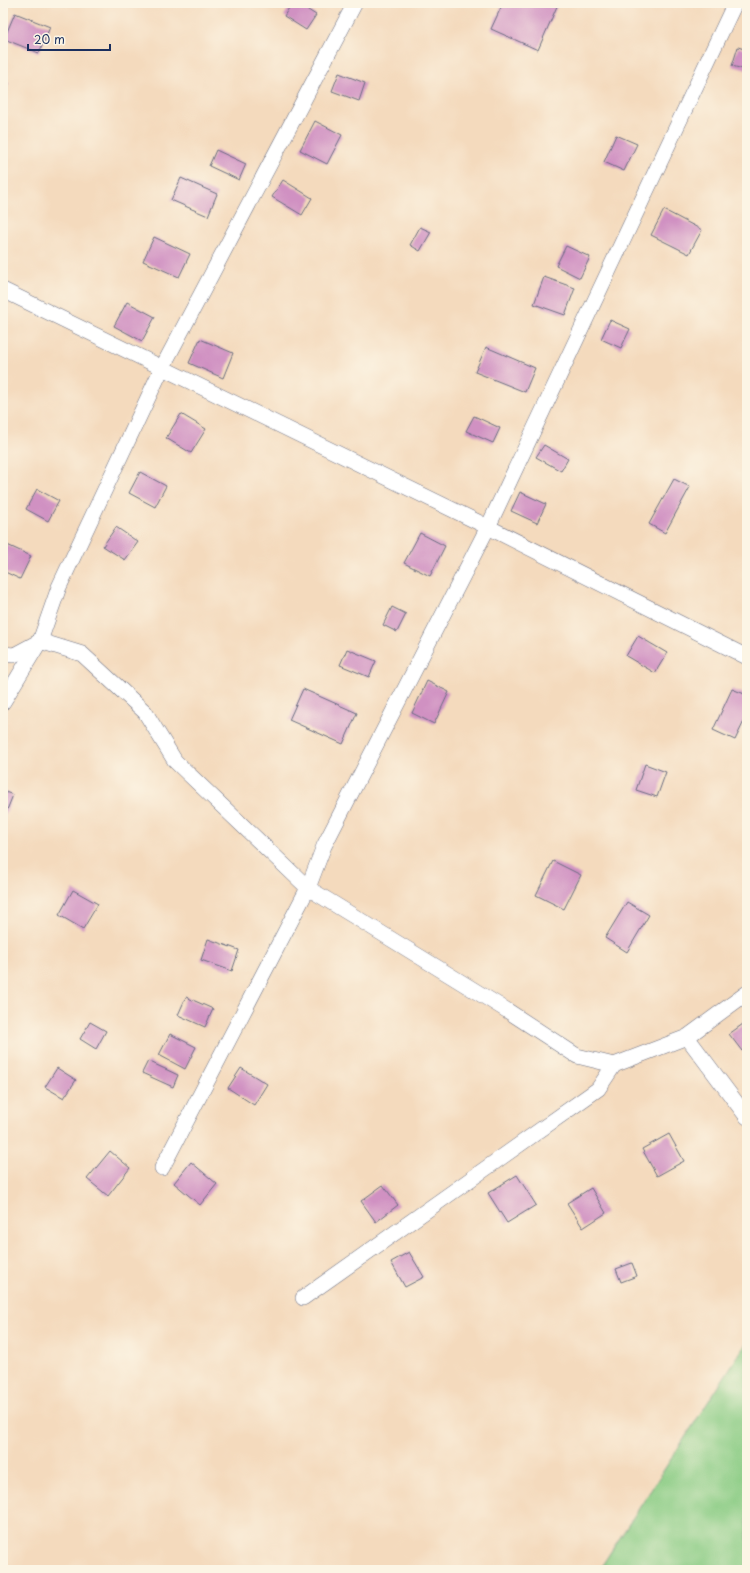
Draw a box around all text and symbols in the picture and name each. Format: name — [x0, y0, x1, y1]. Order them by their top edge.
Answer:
scale bar — [28, 26, 110, 52]
text: 20 m — [34, 30, 65, 48]

